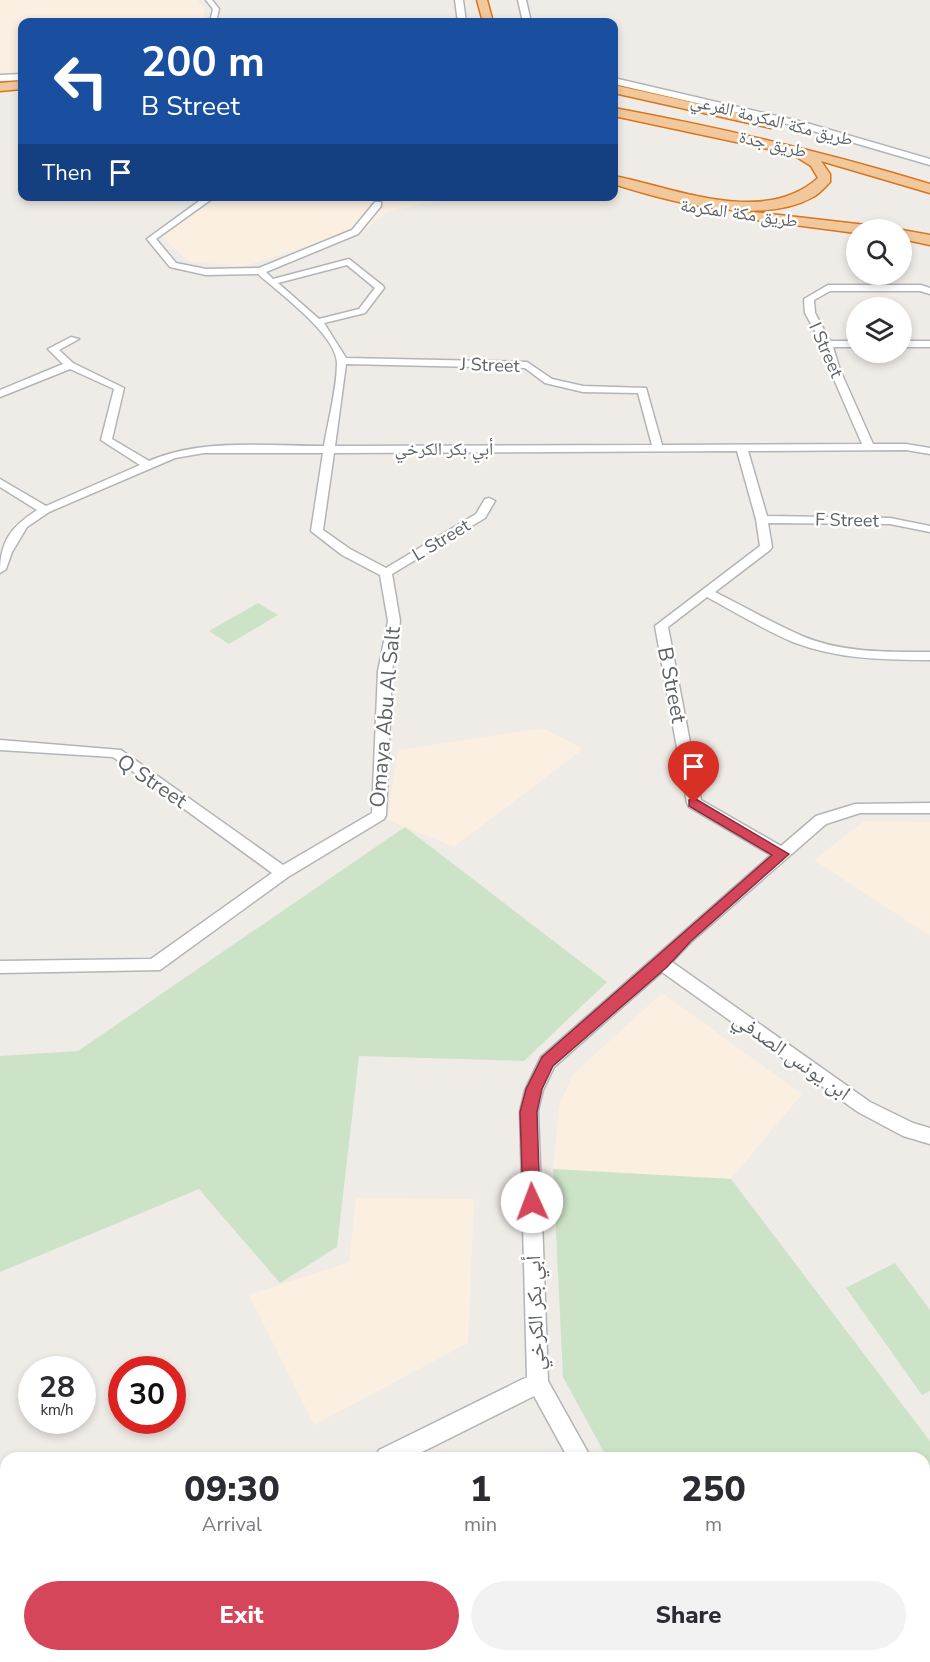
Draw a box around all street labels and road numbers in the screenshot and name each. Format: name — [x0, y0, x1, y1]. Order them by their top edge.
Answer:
street label: طريق مكة المكرمة الفرعي — [688, 88, 856, 154]
street label: طريق جدة — [737, 125, 809, 163]
street label: طريق مكة المكرمة — [679, 193, 799, 233]
street label: I Street — [803, 318, 849, 382]
street label: J Street — [459, 352, 521, 378]
street label: أبي بكر الكرخي — [395, 437, 493, 464]
street label: F Street — [815, 507, 880, 533]
street label: L Street — [408, 513, 475, 567]
street label: Omaya Abu Al Salt — [363, 625, 407, 809]
street label: B Street — [651, 645, 693, 726]
street label: Q Street — [112, 747, 193, 815]
street label: ابن يونس الصدفي — [727, 1005, 856, 1109]
street label: أبي بكر الكرخي — [519, 1255, 553, 1371]

